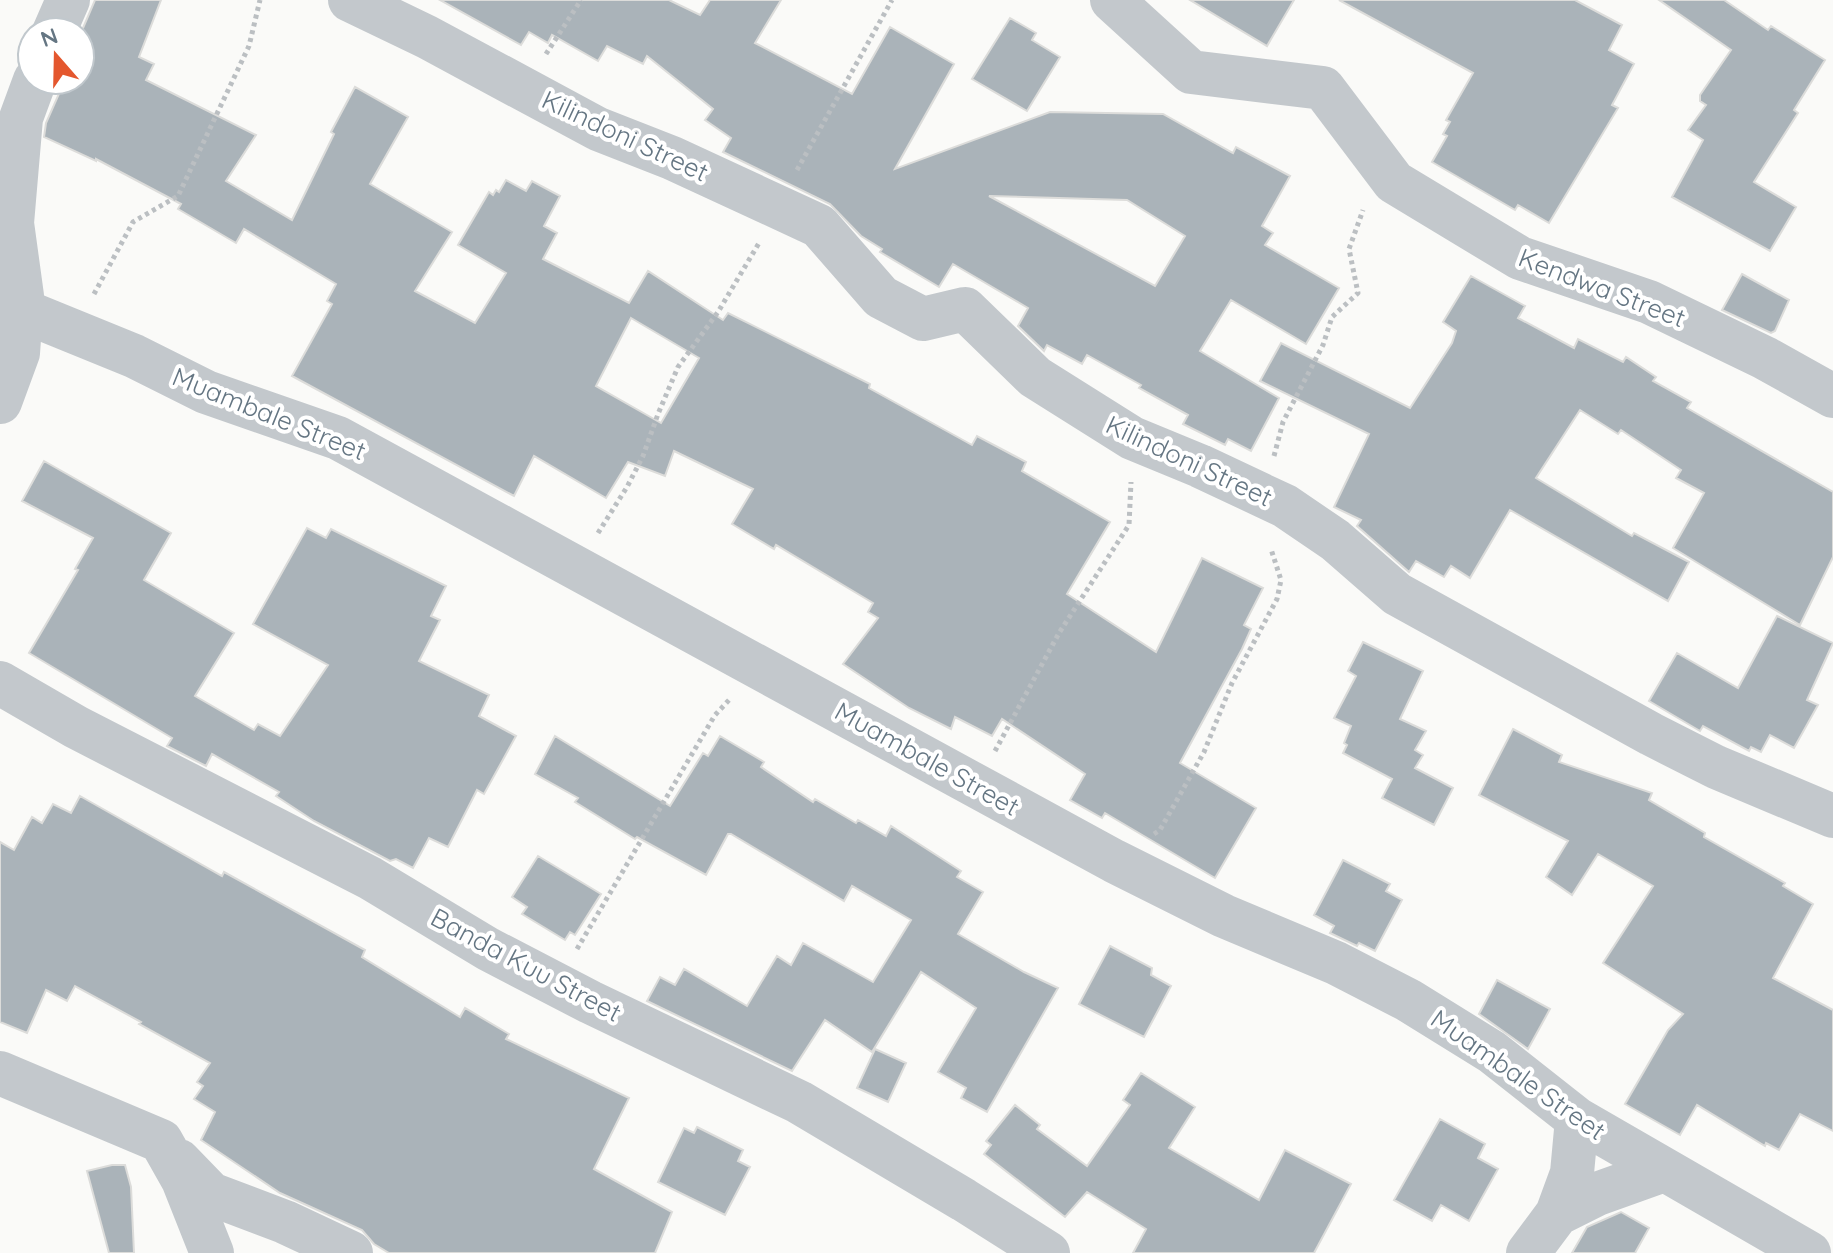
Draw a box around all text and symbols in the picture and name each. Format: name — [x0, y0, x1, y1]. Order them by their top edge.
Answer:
north arrow — [16, 16, 96, 96]
text: N — [37, 21, 62, 53]
street label: Kilindoni Street — [537, 83, 714, 189]
street label: Kendwa Street — [1514, 241, 1690, 334]
street label: Muambale Street — [168, 360, 371, 467]
street label: Kilindoni Street — [1101, 408, 1278, 514]
street label: Muambale Street — [829, 694, 1025, 823]
street label: Banda Kuu Street — [425, 900, 627, 1029]
street label: Muambale Street — [1425, 1002, 1612, 1147]

